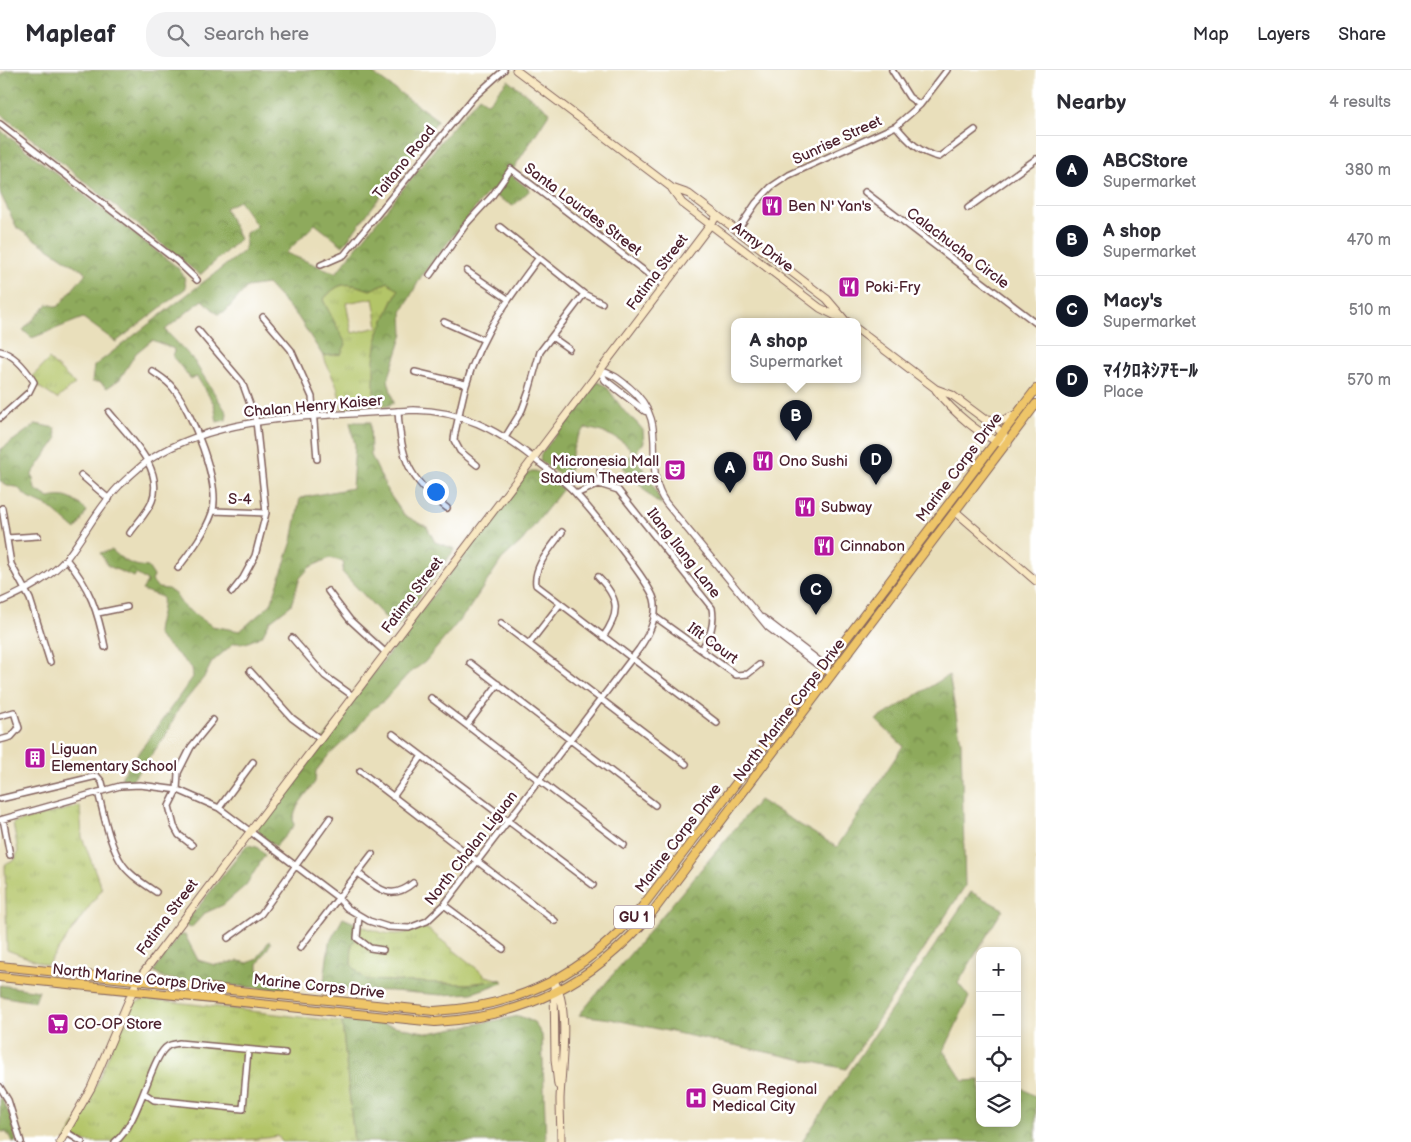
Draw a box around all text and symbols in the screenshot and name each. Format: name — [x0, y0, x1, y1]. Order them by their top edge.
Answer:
search box — [146, 12, 496, 57]
text: Mapleaf — [25, 20, 116, 49]
icon: search — [164, 21, 192, 49]
text: Search here — [204, 23, 309, 46]
text: Map — [1193, 24, 1229, 45]
text: Layers — [1257, 24, 1310, 45]
text: Share — [1338, 24, 1386, 45]
text: Nearby — [1056, 90, 1126, 115]
text: 4 results — [1329, 93, 1391, 112]
street label: Sunrise Street — [790, 111, 885, 169]
street label: Taitano Road — [369, 122, 440, 203]
text: ABCStore — [1103, 150, 1188, 173]
street label: Santa Lourdes Street — [520, 159, 646, 260]
text: A — [1067, 161, 1077, 180]
text: 380 m — [1345, 161, 1391, 180]
text: Supermarket — [1103, 173, 1196, 192]
restaurant icon: Ben N' Yan's — [760, 194, 784, 218]
place label: Ben N' Yan's — [788, 197, 872, 216]
street label: Calachucha Circle — [903, 204, 1013, 293]
street label: Army Drive — [728, 218, 797, 277]
text: A shop — [1103, 220, 1161, 243]
street label: Fatima Street — [622, 230, 693, 314]
text: B — [1066, 231, 1078, 250]
text: 470 m — [1346, 231, 1391, 250]
text: Supermarket — [1103, 243, 1196, 262]
restaurant icon: Poki-Fry — [837, 275, 861, 299]
place label: Poki-Fry — [865, 278, 921, 297]
text: Macy's — [1103, 290, 1162, 313]
text: C — [1066, 301, 1078, 320]
text: 510 m — [1349, 301, 1391, 320]
text: Supermarket — [1103, 313, 1196, 332]
popup — [731, 318, 861, 383]
text: A shop — [749, 330, 808, 353]
text: Supermarket — [749, 353, 843, 372]
text: ﾏｲｸﾛﾈｼｱﾓｰﾙ — [1103, 360, 1198, 383]
text: D — [1066, 371, 1078, 390]
text: 570 m — [1347, 371, 1391, 390]
text: Place — [1103, 383, 1144, 402]
street label: Chalan Henry Kaiser — [243, 391, 384, 422]
pin: B — [780, 400, 812, 441]
street label: Marine Corps Drive — [912, 409, 1007, 526]
pin: D — [860, 444, 892, 485]
restaurant icon: Ono Sushi — [751, 449, 775, 473]
place label: Micronesia Mall Stadium Theaters — [541, 452, 660, 488]
pin: A — [714, 452, 746, 493]
place label: Ono Sushi — [779, 452, 848, 471]
theatre icon: Micronesia Mall Stadium Theaters — [663, 458, 687, 482]
your location — [423, 479, 449, 505]
street label: S-4 — [228, 490, 252, 509]
restaurant icon: Subway — [793, 495, 817, 519]
place label: Subway — [821, 498, 872, 517]
street label: Ilang Ilang Lane — [643, 504, 725, 602]
restaurant icon: Cinnabon — [812, 534, 836, 558]
place label: Cinnabon — [840, 537, 905, 556]
street label: Fatima Street — [377, 553, 448, 637]
pin: C — [800, 574, 832, 615]
street label: Ifit Court — [684, 619, 742, 668]
street label: North Marine Corps Drive — [729, 635, 849, 786]
place label: Liguan Elementary School — [51, 740, 177, 776]
building icon: Liguan Elementary School — [23, 746, 47, 770]
street label: Marine Corps Drive — [631, 780, 726, 897]
street label: North Chalan Liguan — [421, 787, 522, 909]
street label: Fatima Street — [132, 875, 203, 959]
road number: GU 1 — [614, 906, 654, 929]
map controls — [976, 947, 1021, 1127]
button: + — [976, 947, 1021, 992]
street label: North Marine Corps Drive — [51, 960, 227, 997]
street label: Marine Corps Drive — [252, 970, 386, 1003]
button: − — [976, 992, 1021, 1037]
supermarket icon: CO-OP Store — [46, 1012, 70, 1036]
place label: CO-OP Store — [74, 1015, 162, 1034]
button: locate — [976, 1037, 1021, 1082]
place label: Guam Regional Medical City — [712, 1080, 817, 1116]
button: layers — [976, 1082, 1021, 1127]
hospital icon: Guam Regional Medical City — [684, 1086, 708, 1110]

